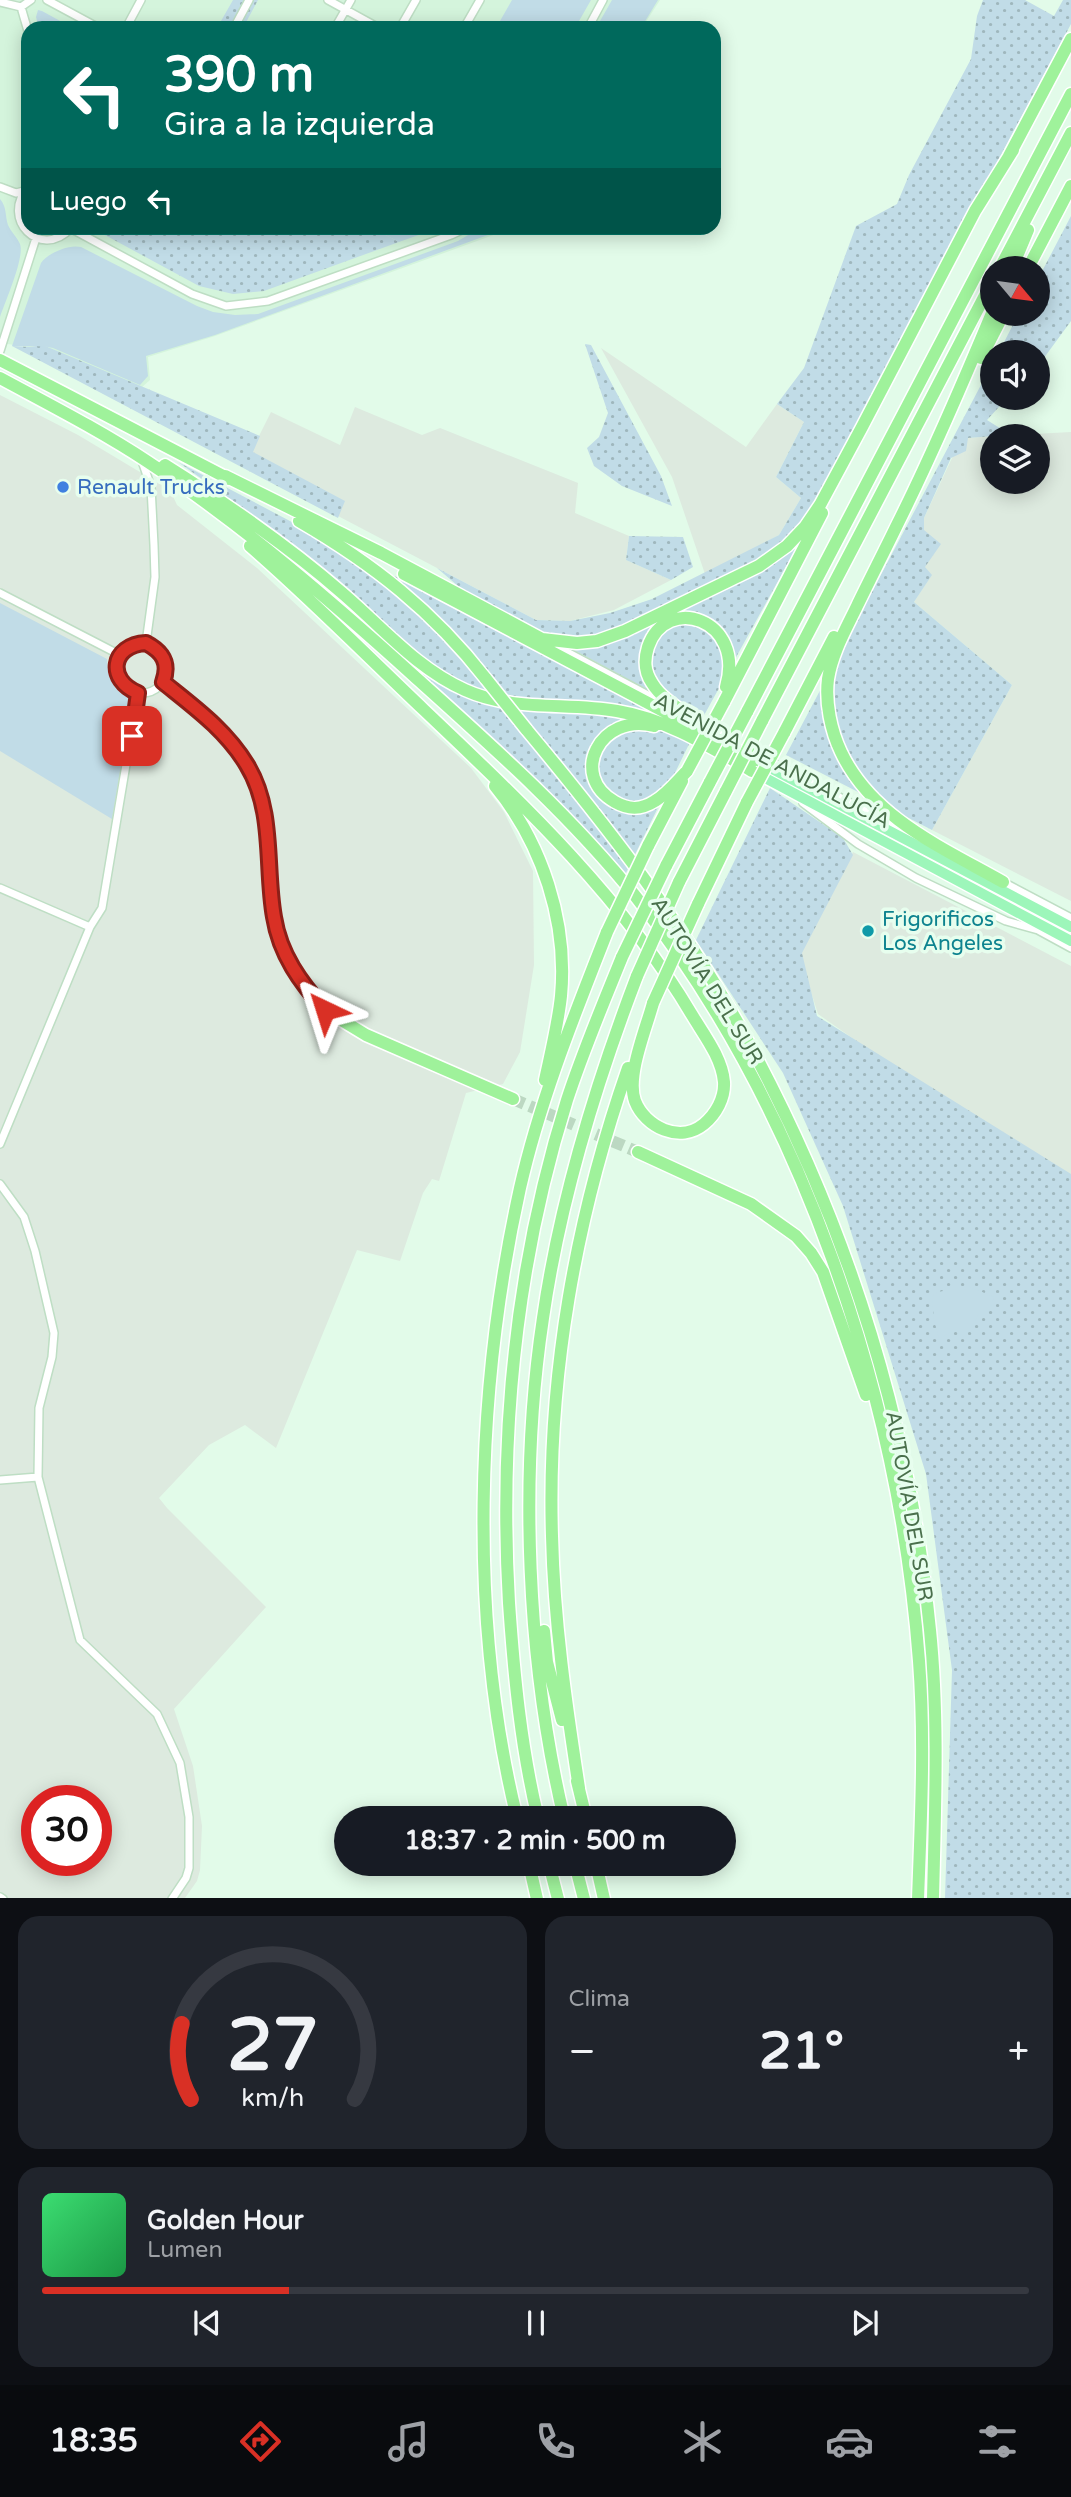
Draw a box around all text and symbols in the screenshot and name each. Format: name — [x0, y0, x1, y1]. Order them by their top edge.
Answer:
text: 390 m — [164, 46, 314, 105]
icon: left — [49, 49, 140, 140]
text: Gira a la izquierda — [164, 106, 435, 144]
icon: left — [141, 182, 179, 220]
text: Luego — [49, 186, 127, 217]
north arrow — [980, 256, 1050, 326]
map controls — [980, 256, 1050, 494]
button: sound — [980, 340, 1050, 410]
button: layers — [980, 424, 1050, 494]
place label: Renault Trucks — [77, 475, 225, 500]
marker: Renault Trucks — [55, 479, 71, 495]
street label: AVENIDA DE ANDALUCÍA — [649, 688, 895, 834]
pin — [102, 706, 162, 766]
icon: arrive — [113, 717, 151, 755]
street label: AUTOVÍA DEL SUR — [645, 893, 769, 1069]
place label: Frigorificos Los Angeles — [882, 907, 1003, 956]
marker: Frigorificos Los Angeles — [860, 923, 876, 939]
position arrow — [288, 973, 362, 1047]
street label: AUTOVÍA DEL SUR — [880, 1409, 938, 1603]
speed limit sign: 30 — [21, 1785, 112, 1876]
text: 18:37 · 2 min · 500 m — [404, 1825, 666, 1856]
text: Clima — [569, 1985, 630, 2013]
text: 27 — [227, 2002, 318, 2090]
text: 21° — [759, 2020, 844, 2083]
text: − — [569, 2029, 596, 2075]
text: + — [1008, 2029, 1029, 2075]
text: km/h — [241, 2082, 304, 2112]
text: Golden Hour — [147, 2205, 304, 2236]
text: Lumen — [147, 2236, 222, 2264]
icon: previous — [188, 2304, 226, 2342]
icon: pause — [517, 2304, 555, 2342]
icon: next — [846, 2304, 884, 2342]
icon: directions — [236, 2417, 285, 2466]
icon: music — [384, 2417, 433, 2466]
icon: phone — [531, 2417, 580, 2466]
icon: climate — [678, 2417, 727, 2466]
icon: car — [825, 2417, 874, 2466]
icon: filters — [973, 2417, 1022, 2466]
text: 18:35 — [49, 2422, 138, 2460]

